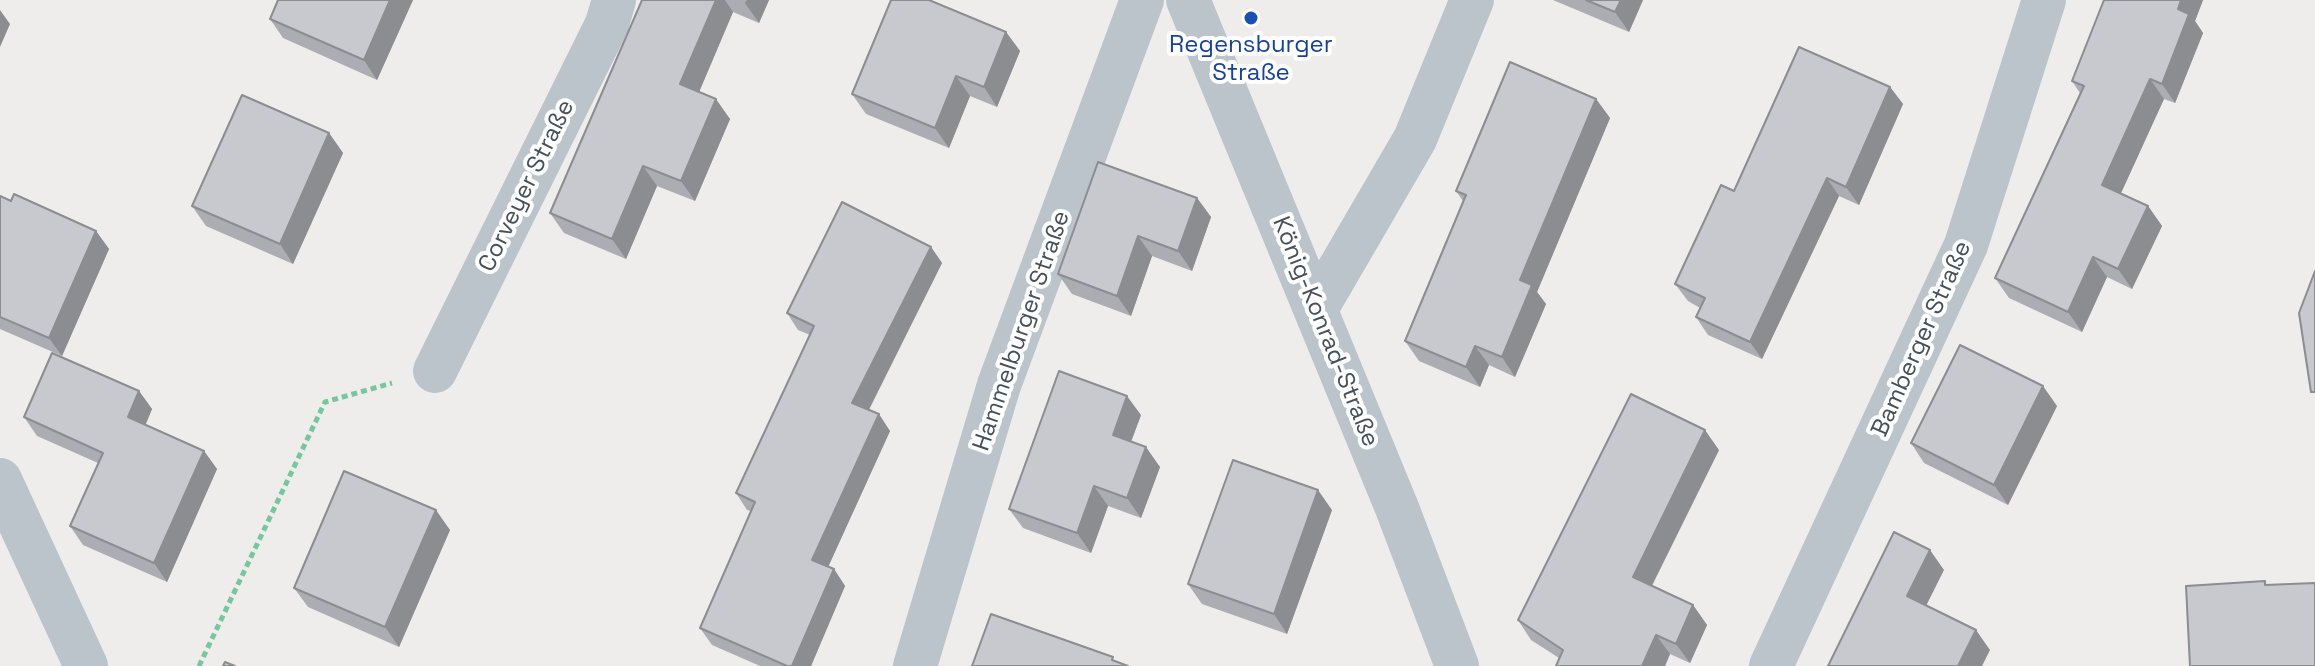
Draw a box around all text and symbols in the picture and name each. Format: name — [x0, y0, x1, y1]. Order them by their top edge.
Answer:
marker: Regensburger Straße — [1242, 9, 1260, 27]
place label: Regensburger Straße — [1169, 31, 1333, 87]
street label: Corveyer Straße — [473, 95, 581, 277]
street label: Hammelburger Straße — [967, 207, 1077, 455]
street label: König-Konrad-Straße — [1266, 213, 1384, 451]
street label: Bamberger Straße — [1866, 237, 1978, 441]

